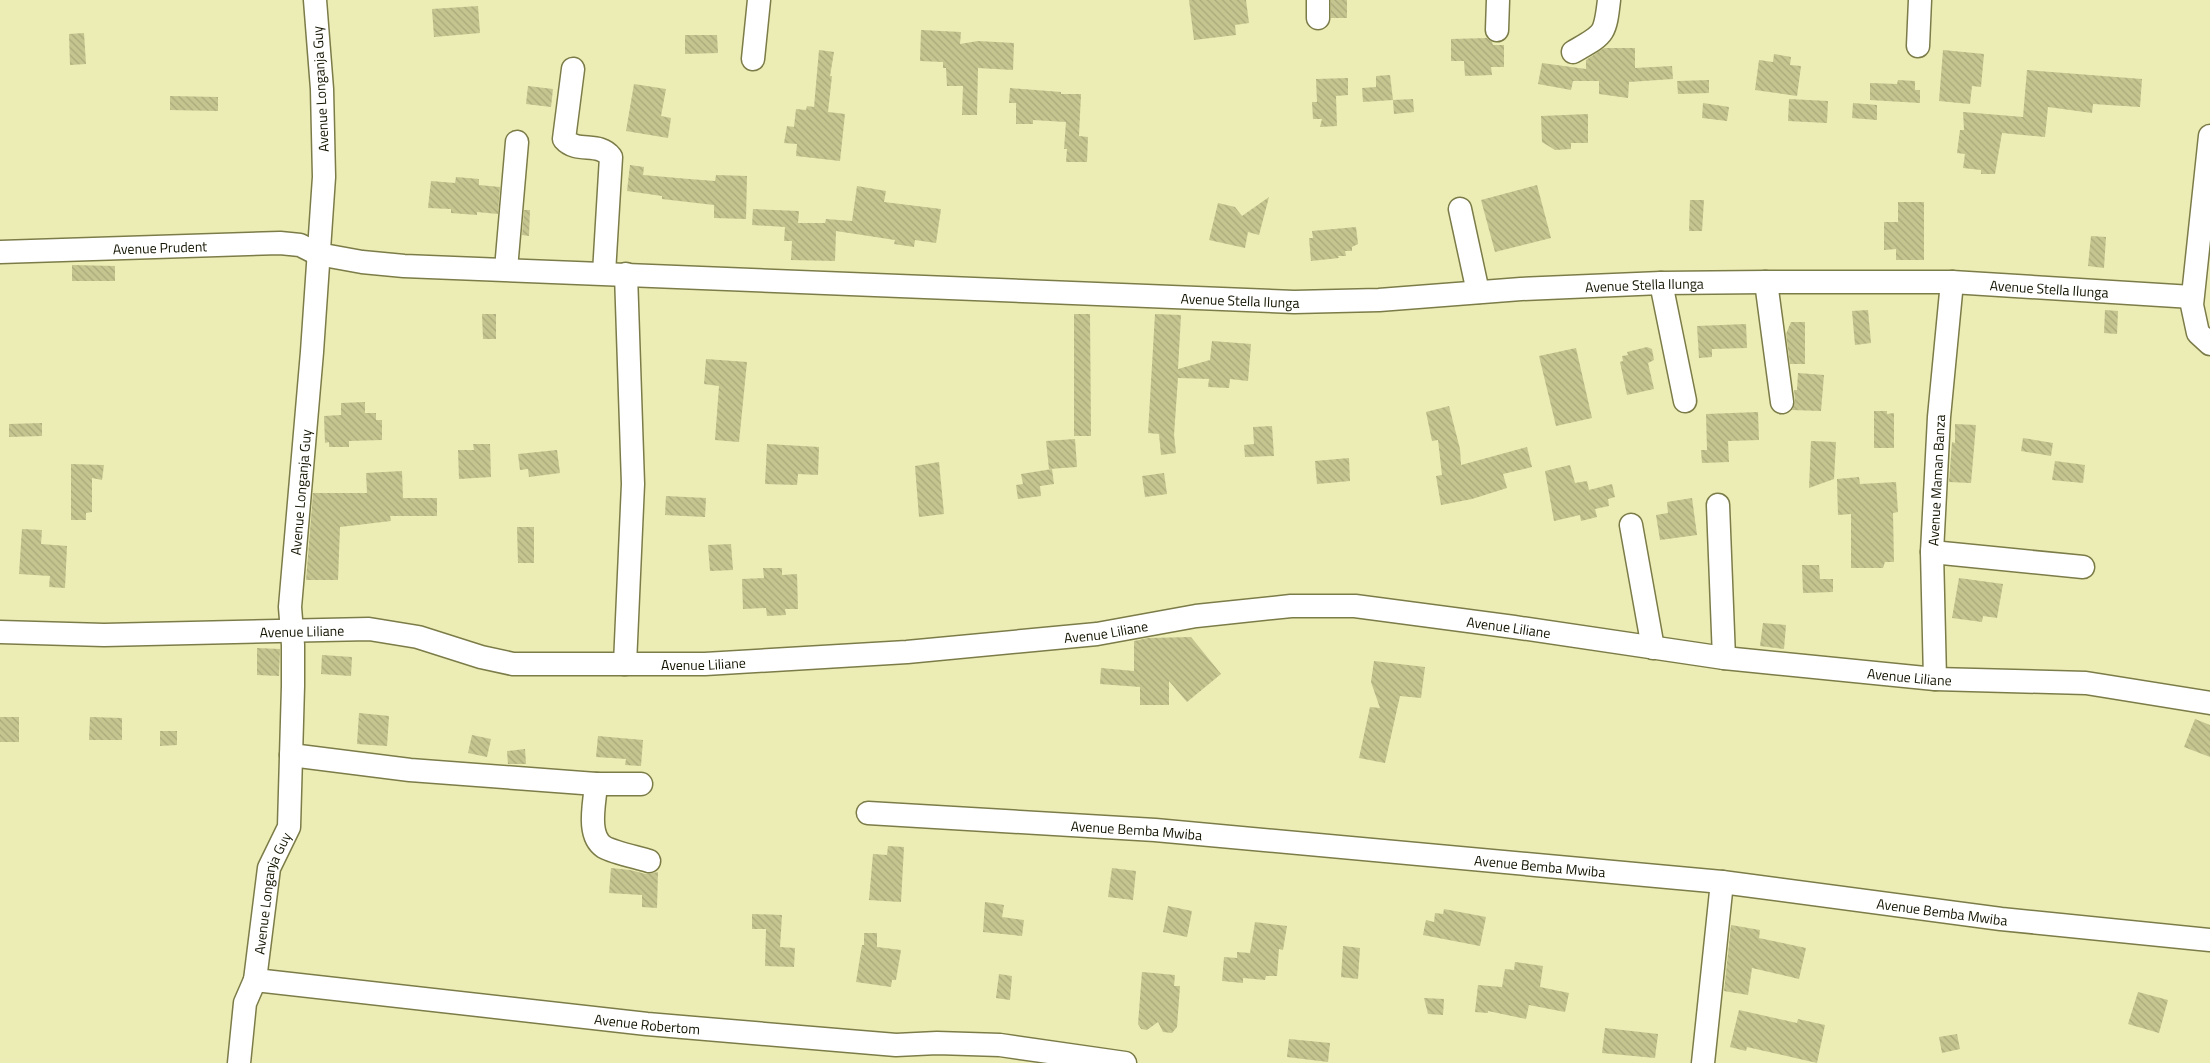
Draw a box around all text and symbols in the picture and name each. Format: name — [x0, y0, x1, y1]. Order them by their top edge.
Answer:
street label: Avenue Longanja Guy — [306, 25, 334, 153]
street label: Avenue Prudent — [112, 235, 208, 259]
street label: Avenue Stella Ilunga — [1585, 272, 1704, 297]
street label: Avenue Stella Ilunga — [1989, 274, 2109, 302]
street label: Avenue Stella Ilunga — [1180, 287, 1300, 313]
street label: Avenue Maman Banza — [1922, 414, 1950, 546]
street label: Avenue Longanja Guy — [284, 428, 316, 556]
street label: Avenue Liliane — [1465, 610, 1552, 643]
street label: Avenue Liliane — [1063, 614, 1150, 648]
street label: Avenue Liliane — [259, 619, 344, 642]
street label: Avenue Liliane — [661, 651, 746, 675]
street label: Avenue Liliane — [1866, 662, 1952, 690]
street label: Avenue Bemba Mwiba — [1070, 815, 1203, 845]
street label: Avenue Longanja Guy — [248, 828, 296, 956]
street label: Avenue Bemba Mwiba — [1473, 849, 1606, 882]
street label: Avenue Bemba Mwiba — [1876, 892, 2009, 930]
street label: Avenue Robertom — [593, 1008, 701, 1039]

